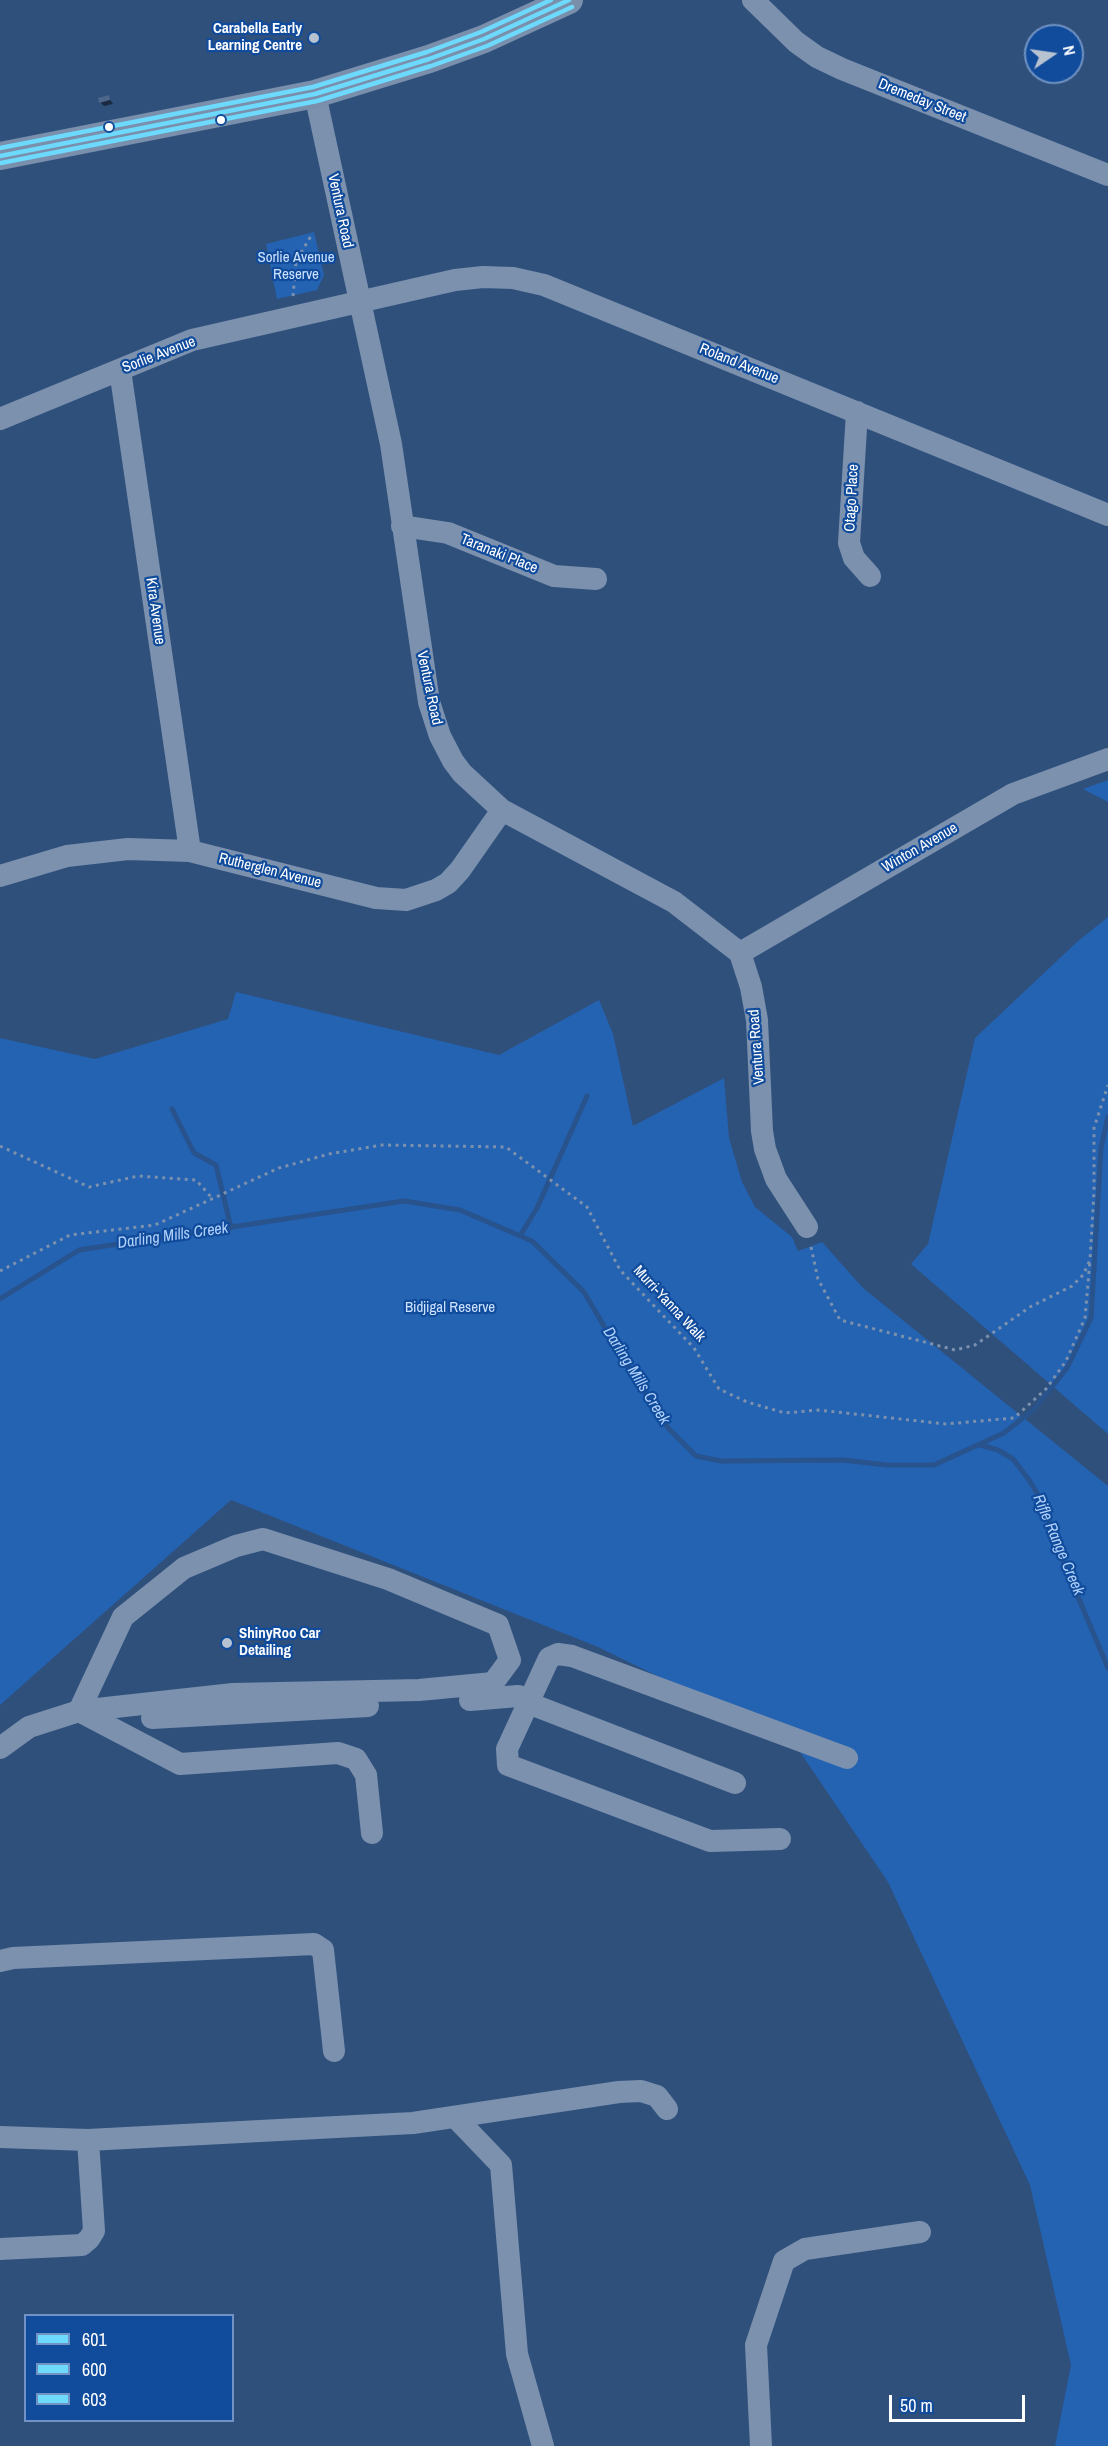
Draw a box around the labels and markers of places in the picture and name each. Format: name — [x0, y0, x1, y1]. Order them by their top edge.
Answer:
place label: Carabella Early Learning Centre — [208, 20, 302, 55]
marker: Carabella Early Learning Centre — [307, 31, 321, 45]
unlabelled marker — [215, 114, 227, 126]
unlabelled marker — [103, 121, 115, 133]
place label: ShinyRoo Car Detailing — [239, 1625, 320, 1660]
marker: ShinyRoo Car Detailing — [220, 1636, 234, 1650]

